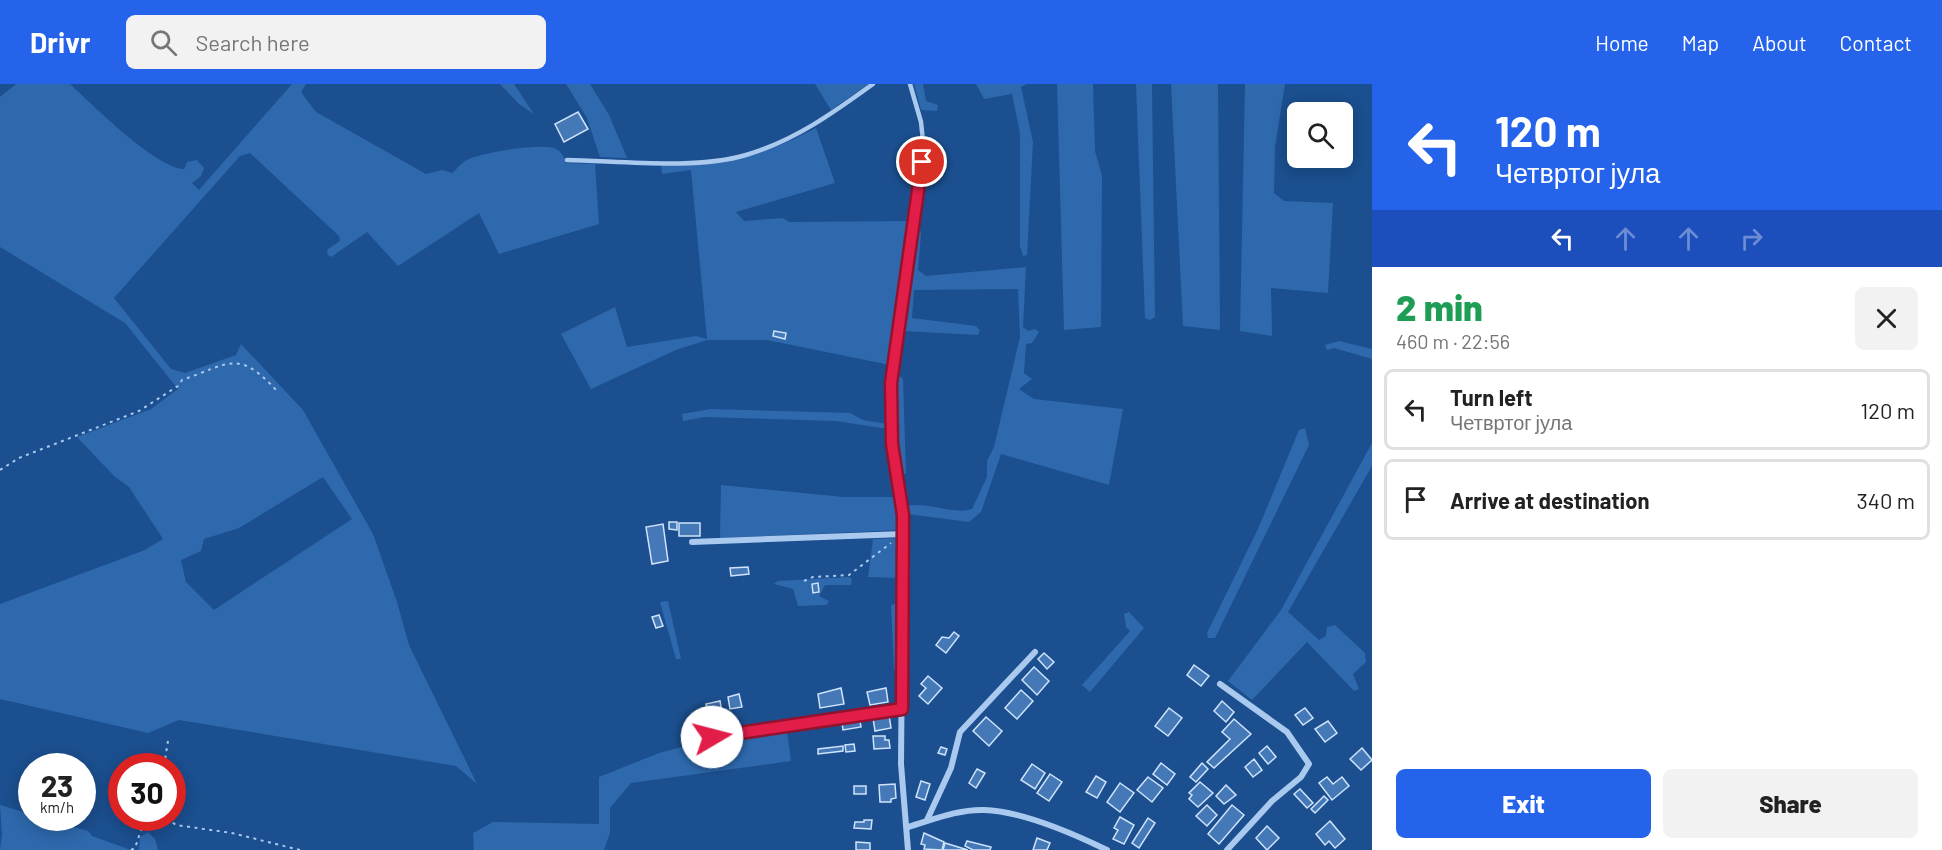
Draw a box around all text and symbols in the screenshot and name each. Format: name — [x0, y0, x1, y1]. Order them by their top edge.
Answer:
search box — [126, 15, 546, 69]
text: Drivr — [30, 25, 90, 59]
icon: search — [147, 26, 180, 59]
text: Search here — [195, 29, 310, 55]
text: Home — [1595, 30, 1649, 55]
text: Map — [1682, 30, 1719, 55]
text: About — [1752, 30, 1807, 55]
text: Contact — [1840, 30, 1912, 55]
map controls — [1287, 102, 1353, 168]
button: search — [1287, 102, 1353, 168]
text: 120 m — [1495, 105, 1601, 155]
icon: left — [1396, 108, 1474, 186]
pin — [896, 136, 947, 187]
icon: arrive — [905, 145, 938, 178]
text: Четвртог јула — [1495, 156, 1660, 188]
icon: left — [1546, 222, 1579, 255]
icon: ahead — [1609, 222, 1642, 255]
icon: ahead — [1672, 222, 1705, 255]
icon: right — [1735, 222, 1768, 255]
text: 2 min — [1396, 285, 1483, 328]
button: close — [1855, 287, 1918, 350]
text: 460 m · 22:56 — [1396, 329, 1510, 353]
text: Turn left — [1450, 384, 1533, 410]
icon: left — [1399, 393, 1432, 426]
text: 120 m — [1860, 397, 1915, 423]
text: Четвртог јула — [1450, 410, 1572, 434]
icon: arrive — [1399, 483, 1432, 516]
text: Arrive at destination — [1450, 487, 1649, 513]
text: 340 m — [1857, 487, 1915, 513]
position arrow — [680, 705, 744, 769]
speed limit sign: 30 — [108, 753, 186, 831]
text: 23 — [41, 767, 73, 803]
button: Exit — [1396, 769, 1651, 838]
button: Share — [1663, 769, 1918, 838]
text: km/h — [40, 798, 74, 816]

